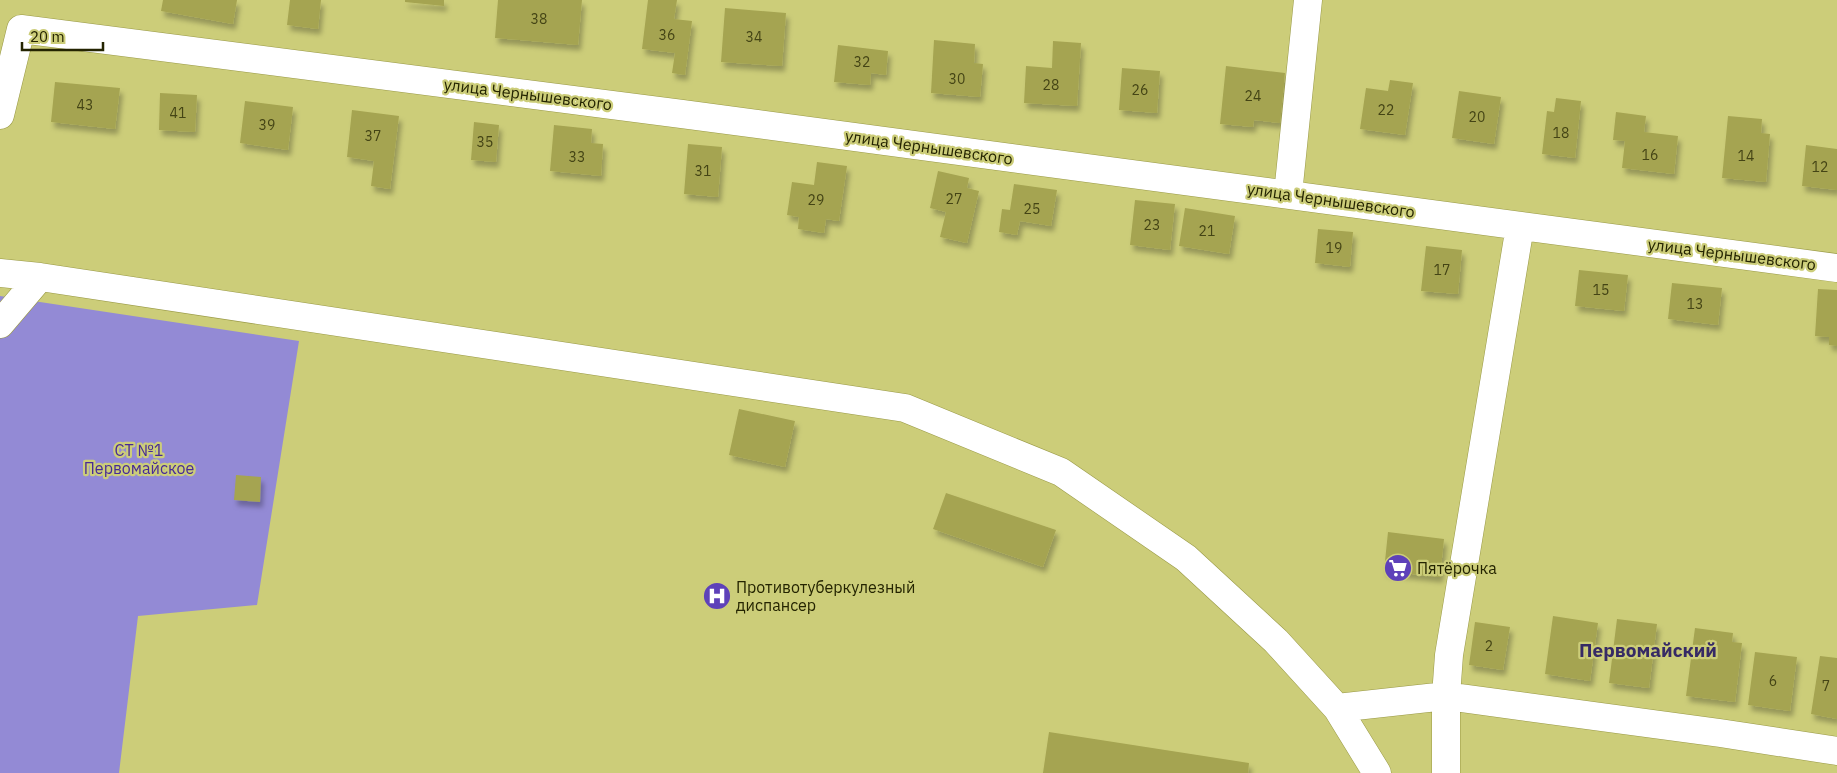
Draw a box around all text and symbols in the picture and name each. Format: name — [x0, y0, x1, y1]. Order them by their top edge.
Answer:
house number: 38 — [531, 10, 547, 28]
scale bar — [22, 20, 104, 52]
house number: 36 — [659, 26, 675, 44]
text: 20 m — [30, 27, 65, 46]
house number: 34 — [746, 28, 762, 46]
house number: 32 — [854, 53, 870, 71]
house number: 30 — [949, 70, 965, 88]
street label: улица Чернышевского — [443, 74, 613, 114]
house number: 28 — [1043, 76, 1059, 94]
house number: 26 — [1132, 81, 1148, 99]
house number: 24 — [1245, 87, 1261, 105]
house number: 43 — [77, 96, 93, 114]
house number: 22 — [1378, 101, 1394, 119]
house number: 41 — [170, 104, 186, 122]
house number: 20 — [1469, 108, 1485, 126]
house number: 39 — [259, 116, 275, 134]
house number: 18 — [1553, 124, 1569, 142]
street label: улица Чернышевского — [844, 125, 1014, 169]
house number: 37 — [365, 127, 381, 145]
house number: 35 — [477, 133, 493, 151]
house number: 16 — [1642, 146, 1658, 164]
house number: 14 — [1738, 147, 1754, 165]
house number: 33 — [569, 148, 585, 166]
house number: 12 — [1812, 158, 1828, 176]
house number: 31 — [695, 162, 711, 180]
street label: улица Чернышевского — [1246, 178, 1416, 222]
house number: 27 — [946, 190, 962, 208]
house number: 29 — [808, 191, 824, 209]
house number: 25 — [1024, 200, 1040, 218]
house number: 23 — [1144, 216, 1160, 234]
house number: 21 — [1199, 222, 1215, 240]
street label: улица Чернышевского — [1647, 234, 1817, 274]
house number: 19 — [1326, 239, 1342, 257]
house number: 17 — [1434, 261, 1450, 279]
house number: 15 — [1593, 281, 1609, 299]
house number: 13 — [1687, 295, 1703, 313]
park label: СТ №1 Первомайское — [84, 440, 194, 478]
supermarket icon: Пятёрочка — [1383, 553, 1413, 583]
place label: Пятёрочка — [1417, 558, 1497, 578]
place label: Противотуберкулезный диспансер — [736, 577, 915, 615]
hospital icon: Противотуберкулезный диспансер — [702, 581, 732, 611]
house number: 2 — [1485, 637, 1493, 655]
district label: Первомайский — [1579, 638, 1717, 662]
house number: 6 — [1769, 672, 1777, 690]
house number: 7 — [1822, 677, 1830, 695]

